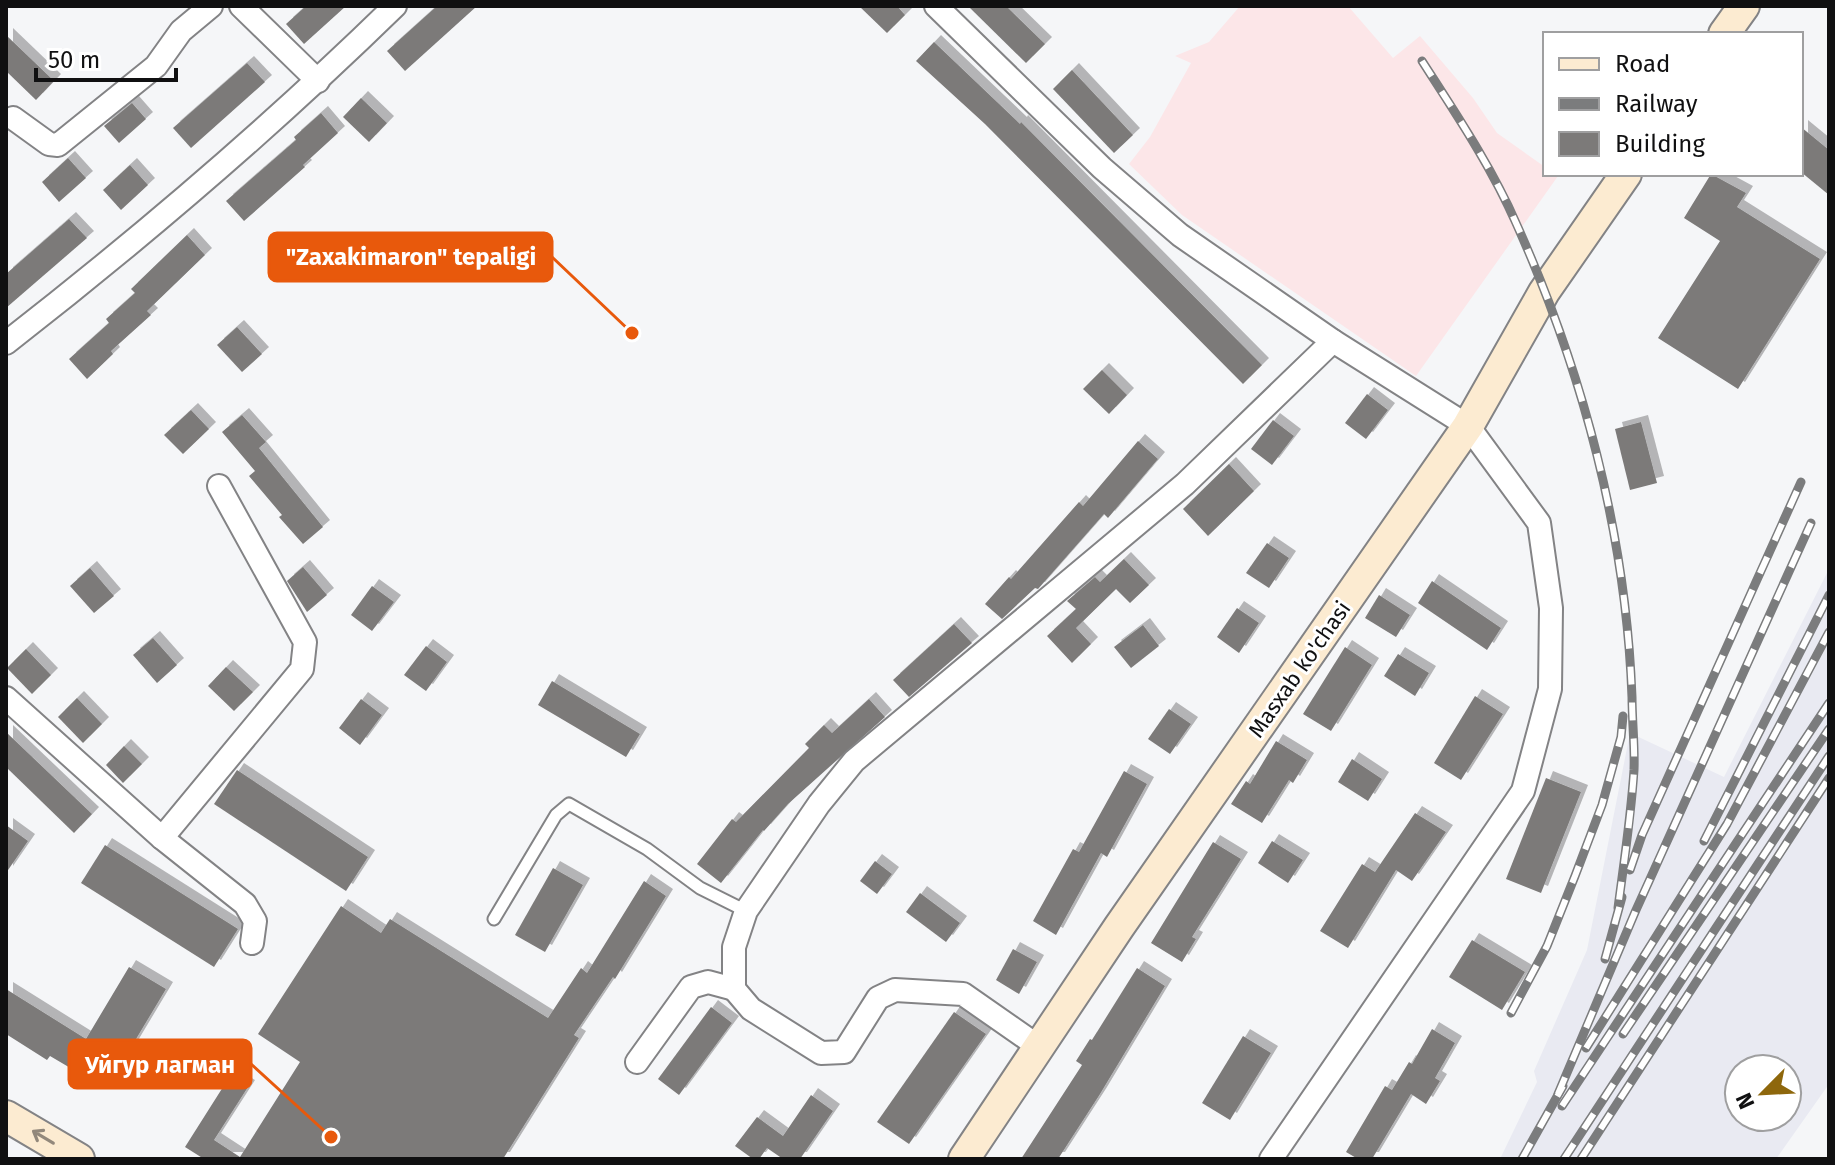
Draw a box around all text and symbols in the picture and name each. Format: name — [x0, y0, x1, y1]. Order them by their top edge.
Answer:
scale bar — [36, 32, 176, 82]
legend — [1543, 32, 1803, 176]
text: 50 m — [48, 46, 100, 74]
text: Road — [1615, 50, 1670, 78]
text: Railway — [1615, 90, 1698, 118]
text: Building — [1615, 130, 1705, 158]
callout: "Zaxakimaron" tepaligi — [269, 233, 552, 281]
text: "Zaxakimaron" tepaligi — [286, 243, 536, 271]
street label: Masxab ko'chasi — [1242, 596, 1356, 743]
callout: Уйгур лагман — [69, 1040, 251, 1088]
text: Уйгур лагман — [84, 1051, 235, 1079]
north arrow — [1723, 1053, 1803, 1133]
text: N — [1730, 1089, 1760, 1113]
one-way arrow — [32, 1129, 55, 1145]

